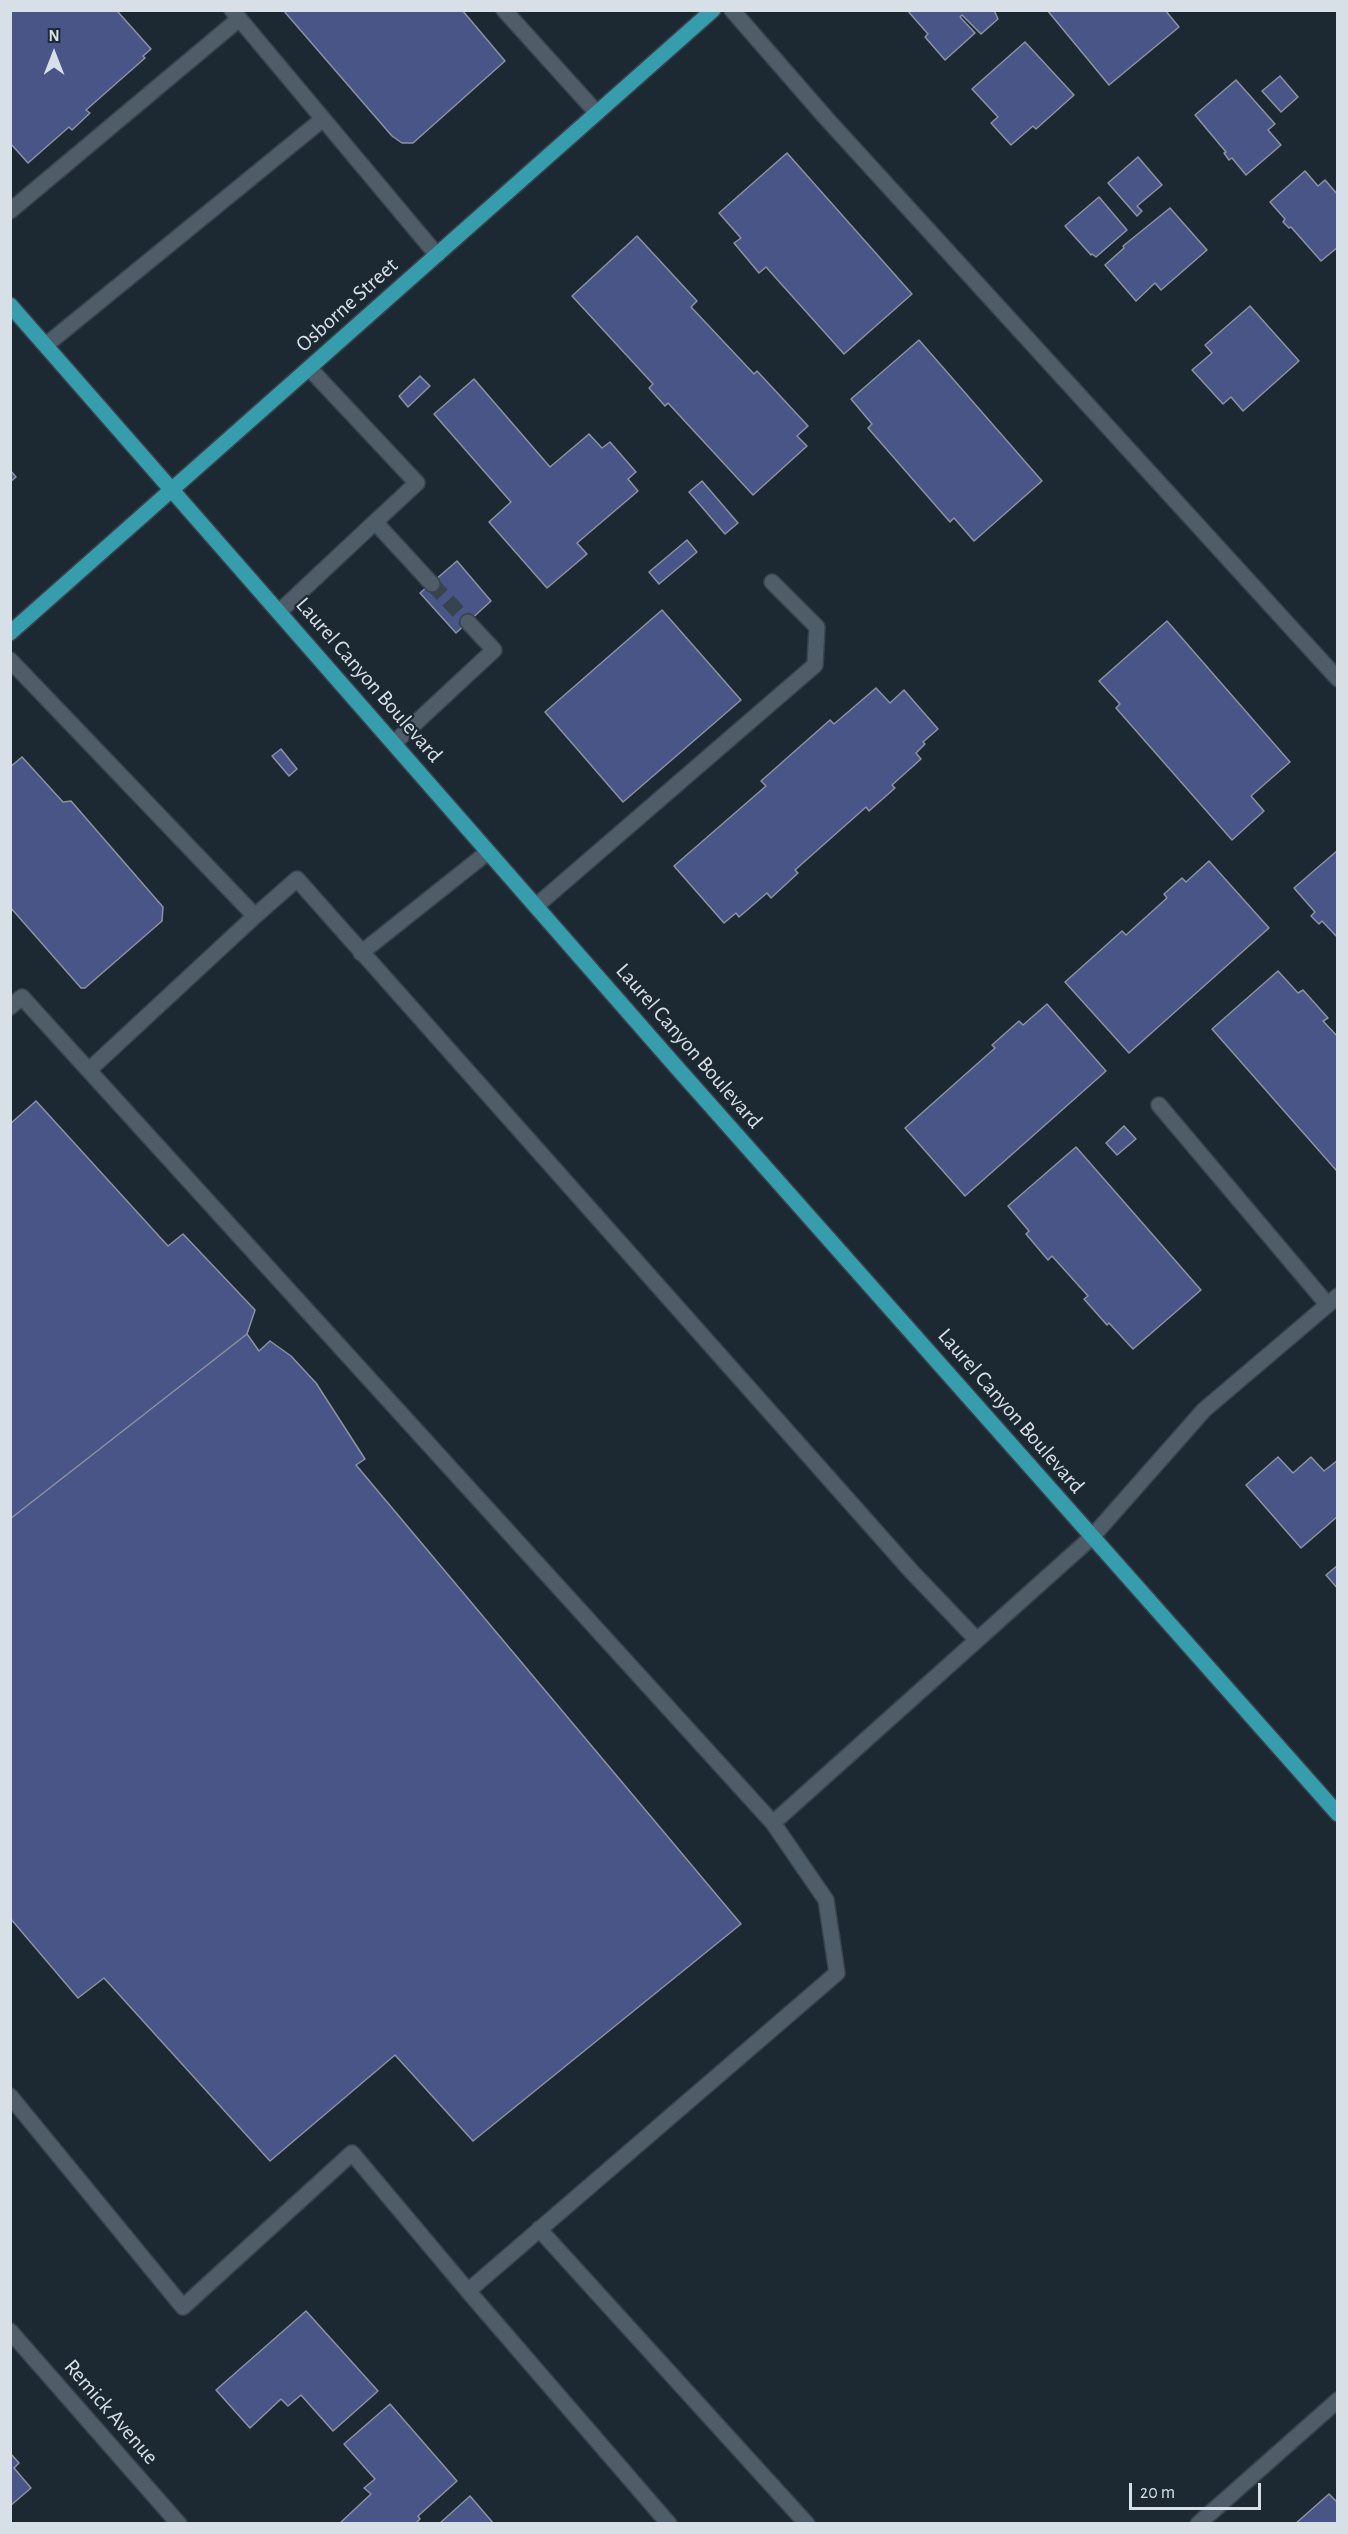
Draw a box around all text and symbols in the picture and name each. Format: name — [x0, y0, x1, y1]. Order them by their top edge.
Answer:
north arrow — [24, 24, 84, 84]
text: N — [48, 28, 60, 44]
street label: Osborne Street — [291, 252, 403, 358]
street label: Laurel Canyon Boulevard — [290, 592, 448, 768]
street label: Laurel Canyon Boulevard — [610, 958, 768, 1134]
street label: Laurel Canyon Boulevard — [932, 1323, 1090, 1499]
street label: Remick Avenue — [58, 2354, 164, 2470]
scale bar — [1132, 2471, 1264, 2509]
text: 20 m — [1140, 2484, 1175, 2502]

